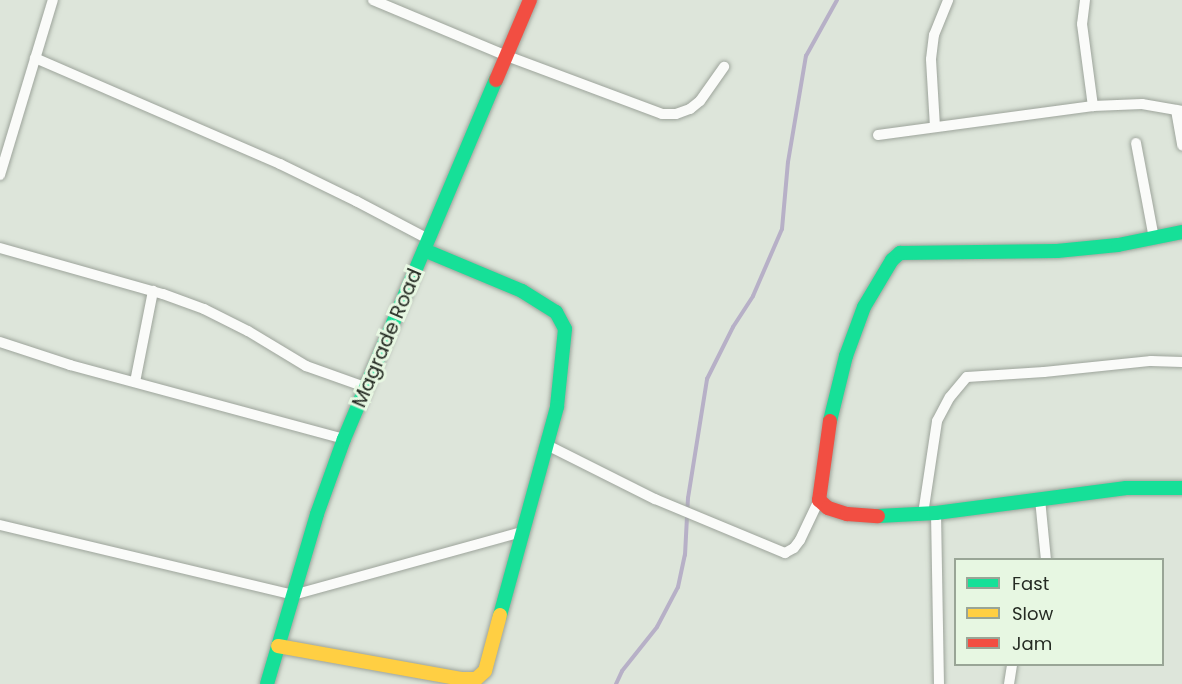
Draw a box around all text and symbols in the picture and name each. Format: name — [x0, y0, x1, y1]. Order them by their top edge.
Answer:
street label: Magrade Road — [347, 265, 427, 411]
legend — [954, 558, 1164, 666]
text: Fast — [1012, 571, 1049, 596]
text: Slow — [1012, 601, 1053, 626]
text: Jam — [1012, 631, 1052, 656]

